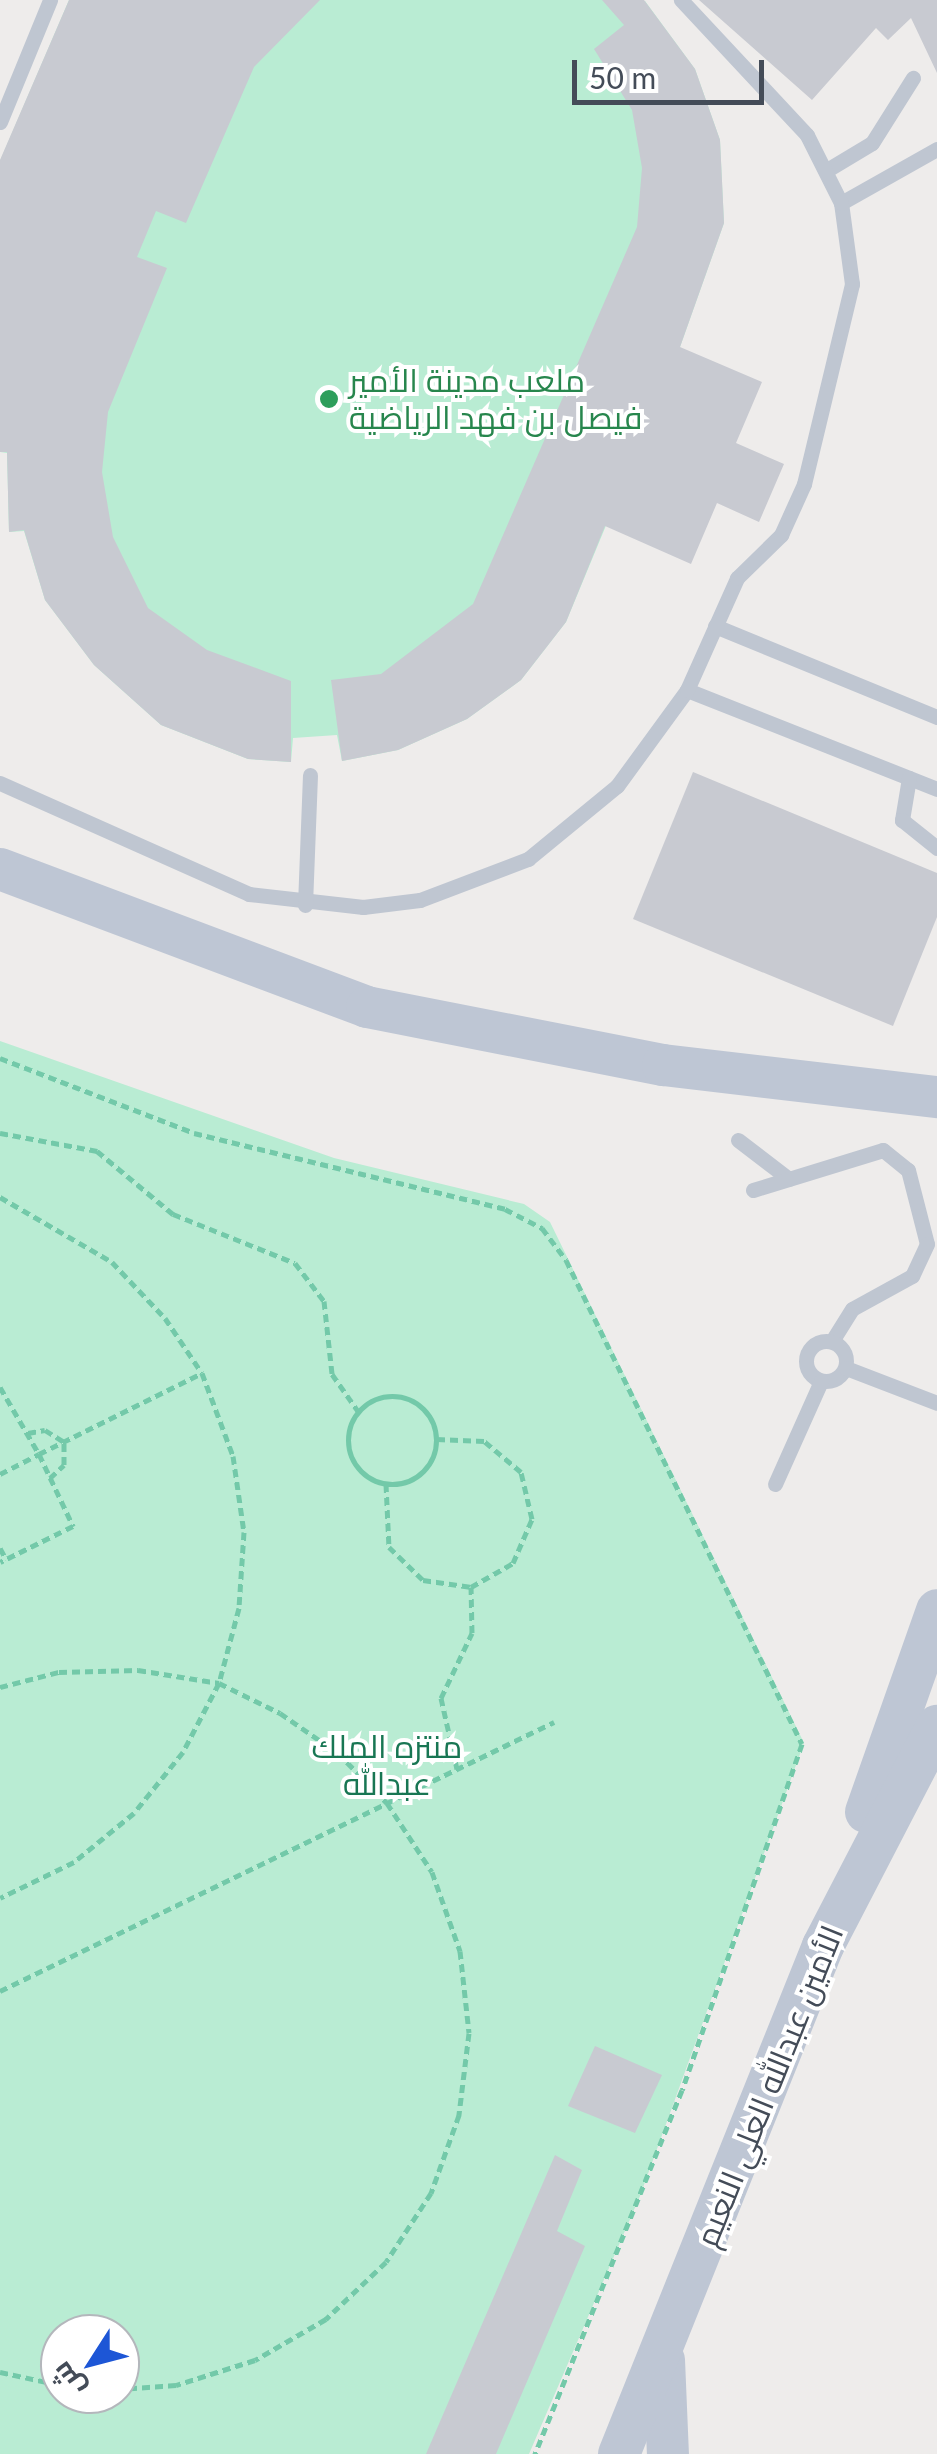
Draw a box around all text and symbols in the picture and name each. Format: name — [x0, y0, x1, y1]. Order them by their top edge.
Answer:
scale bar — [577, 40, 770, 102]
text: 50 m — [589, 59, 656, 95]
place label: ملعب مدينة الأمير فيصل بن فهد الرياضية — [349, 362, 642, 437]
marker: ملعب مدينة الأمير فيصل بن فهد الرياضية — [318, 388, 340, 410]
park label: منتزه الملك عبدالله — [312, 1728, 462, 1803]
street label: الأمين عبدالله العلي النعيم — [687, 1920, 851, 2252]
north arrow — [40, 2314, 140, 2414]
text: ش — [43, 2356, 92, 2405]

